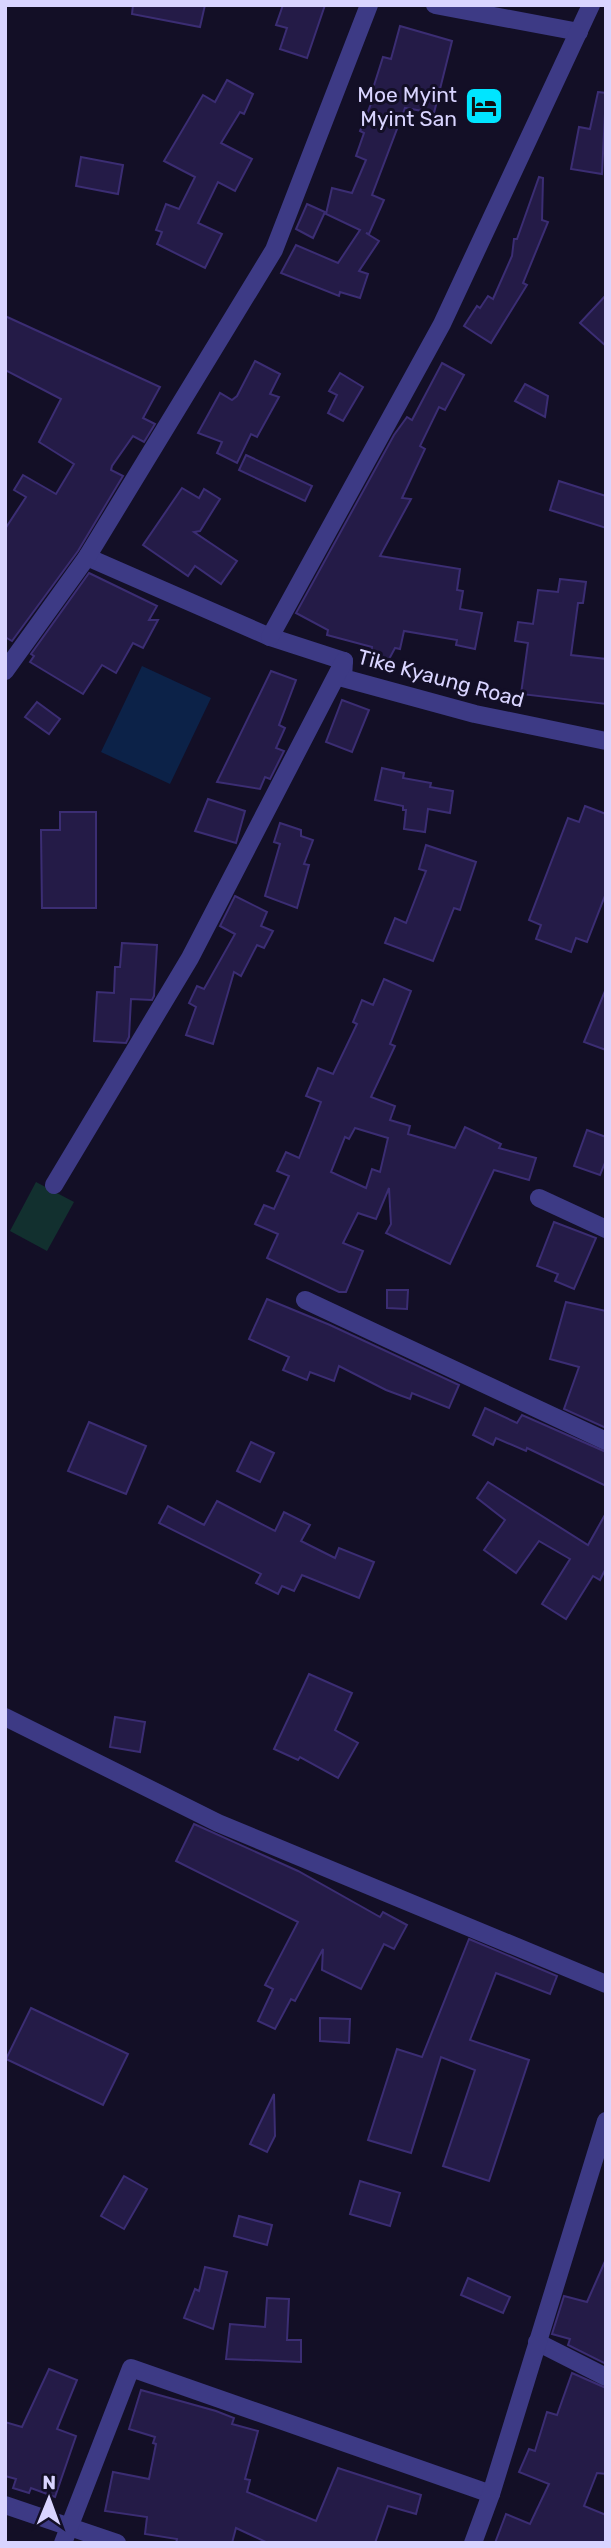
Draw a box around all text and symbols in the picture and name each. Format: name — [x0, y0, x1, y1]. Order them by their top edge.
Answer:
place label: Moe Myint Myint San — [357, 82, 457, 131]
hotel icon: Moe Myint Myint San — [463, 85, 505, 127]
street label: Tike Kyaung Road — [355, 644, 527, 712]
north arrow — [14, 2464, 84, 2534]
text: N — [42, 2471, 56, 2494]

